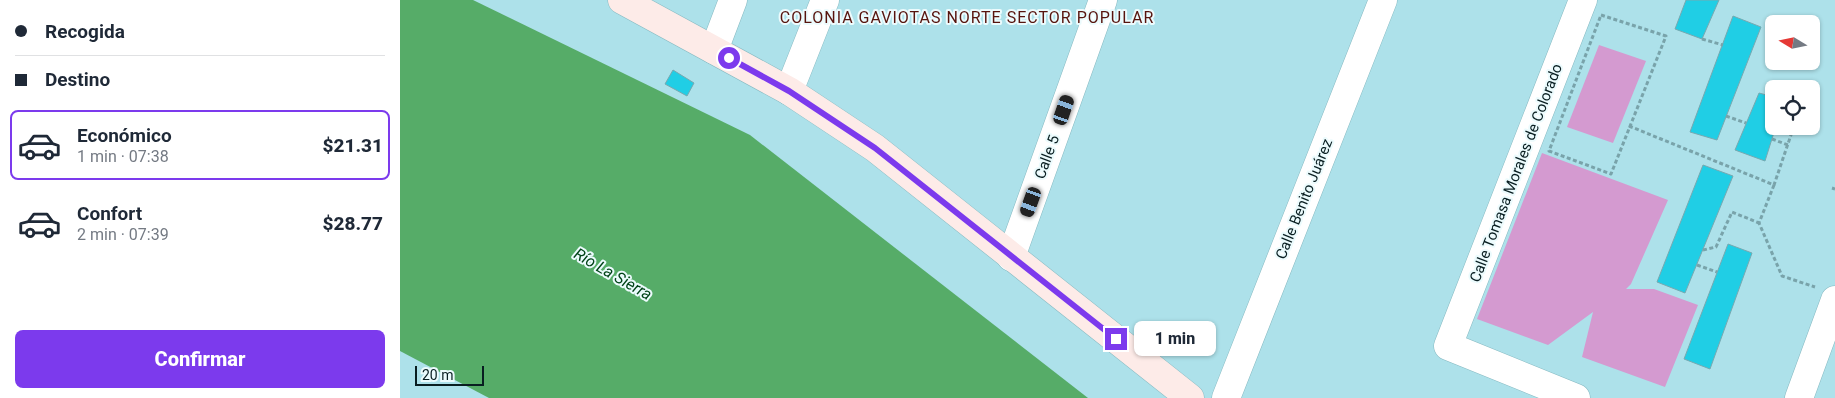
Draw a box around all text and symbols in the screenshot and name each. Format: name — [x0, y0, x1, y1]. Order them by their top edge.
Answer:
district label: COLONIA GAVIOTAS NORTE SECTOR POPULAR — [780, 8, 1154, 27]
north arrow — [1765, 15, 1820, 70]
map controls — [1765, 15, 1820, 135]
text: Recogida — [45, 20, 125, 43]
route start — [718, 47, 740, 69]
street label: Calle Tomasa Morales de Colorado — [1466, 61, 1566, 285]
text: Destino — [45, 68, 110, 91]
button: locate — [1765, 80, 1820, 135]
car — [1052, 93, 1075, 127]
icon: car — [17, 123, 62, 168]
text: Económico — [77, 124, 172, 147]
street label: Calle 5 — [1031, 133, 1063, 181]
text: $21.31 — [323, 134, 383, 157]
street label: Calle Benito Juárez — [1272, 136, 1336, 262]
text: 1 min · 07:38 — [77, 147, 169, 166]
car — [1018, 185, 1043, 219]
icon: car — [17, 201, 62, 246]
text: Confort — [77, 202, 142, 225]
text: $28.77 — [323, 212, 383, 235]
text: 2 min · 07:39 — [77, 225, 169, 244]
water label: Río La Sierra — [571, 244, 655, 304]
callout: 1 min — [1134, 322, 1216, 356]
route end — [1105, 328, 1127, 350]
text: 1 min — [1155, 329, 1195, 348]
button: Confirmar — [15, 330, 385, 388]
scale bar — [415, 363, 484, 386]
text: 20 m — [422, 367, 454, 383]

